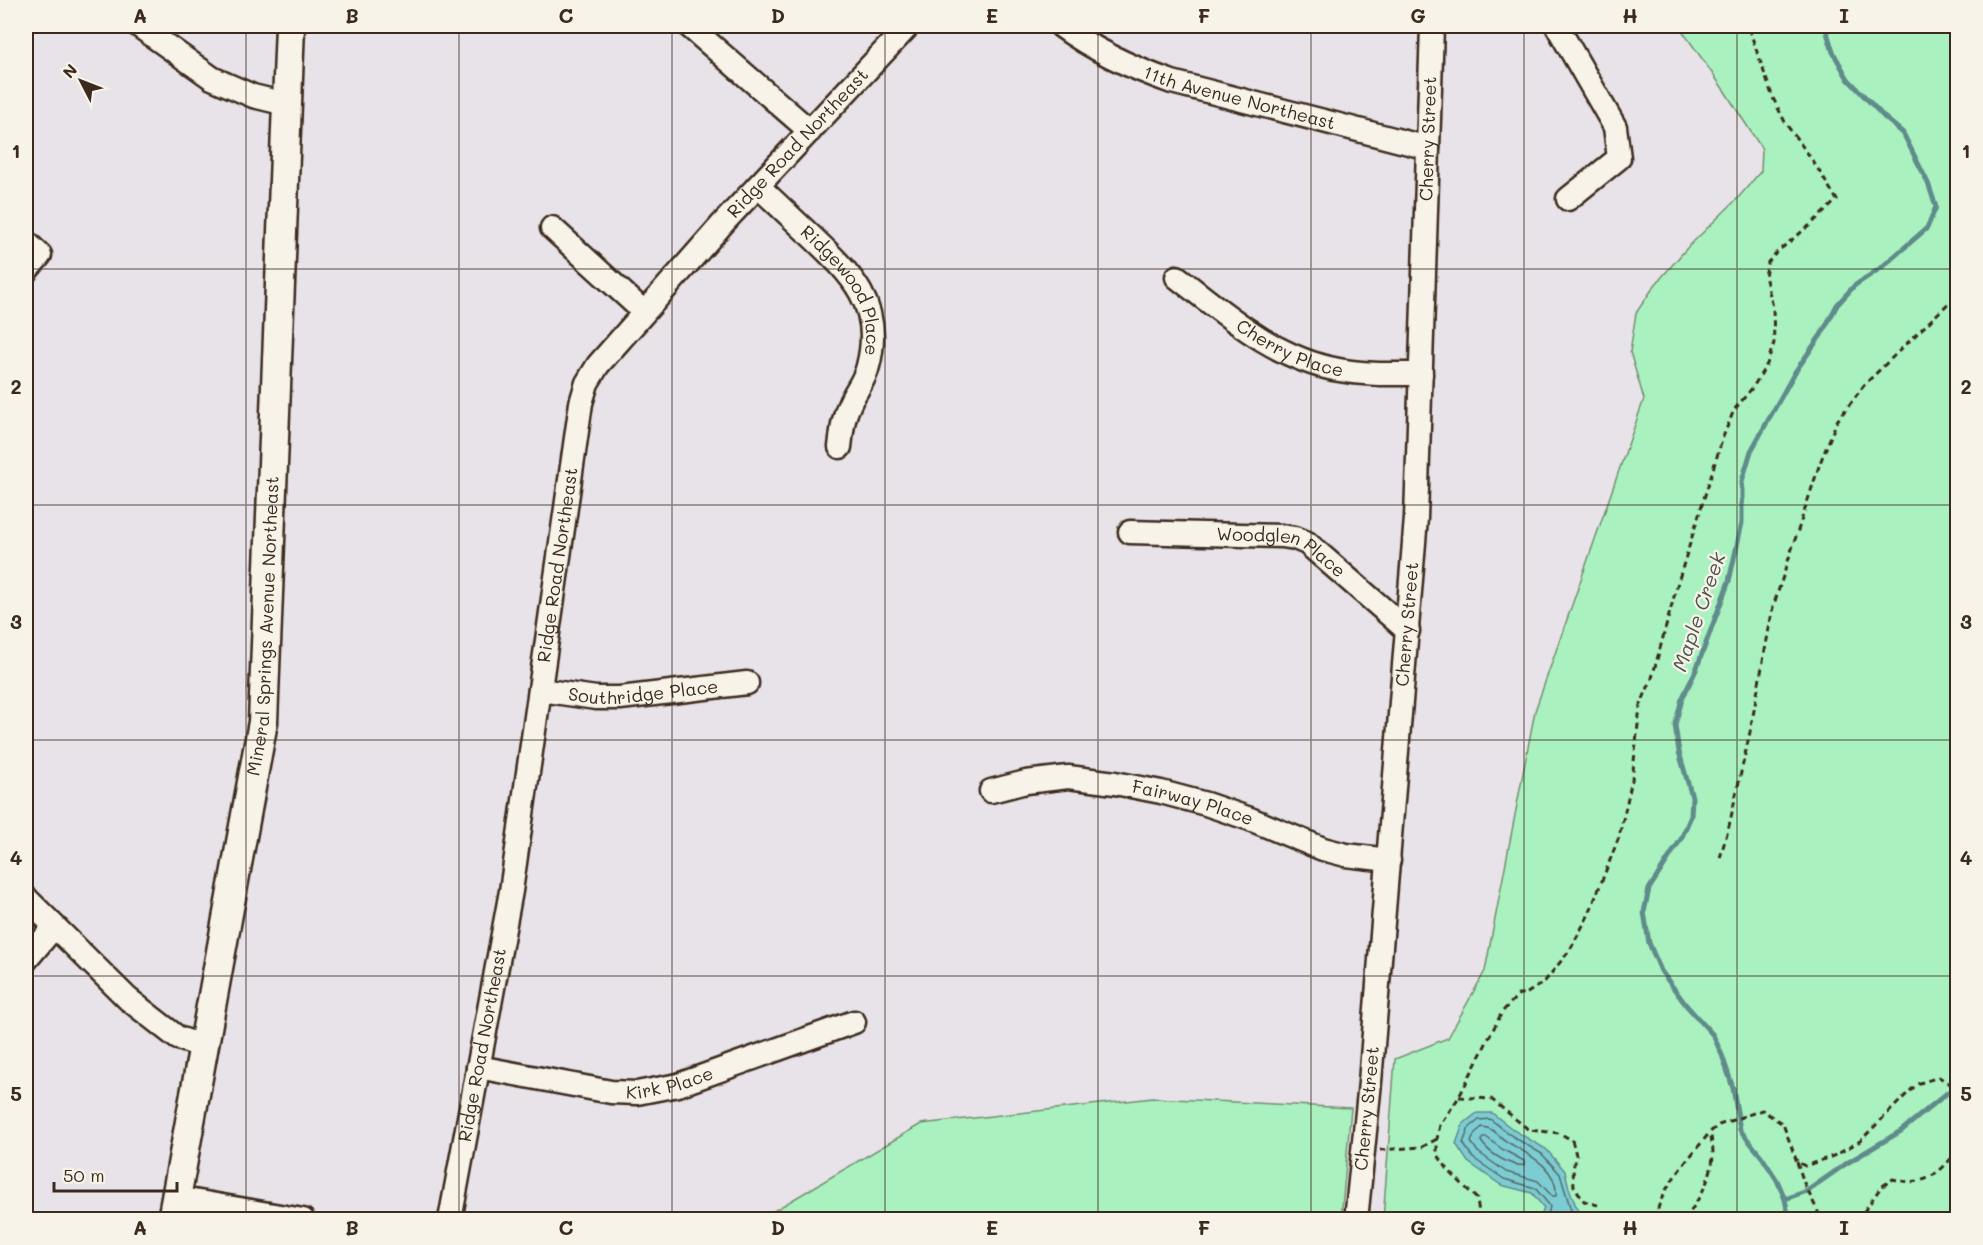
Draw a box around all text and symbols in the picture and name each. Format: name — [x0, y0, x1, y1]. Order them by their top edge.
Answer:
text: A — [133, 2, 147, 28]
text: B — [345, 2, 359, 28]
text: C — [559, 2, 574, 28]
text: D — [771, 2, 785, 28]
text: E — [986, 2, 998, 28]
text: F — [1198, 2, 1211, 28]
text: G — [1410, 2, 1426, 28]
text: H — [1622, 2, 1638, 28]
text: I — [1839, 2, 1849, 28]
north arrow — [51, 51, 111, 111]
text: N — [58, 59, 81, 82]
street label: 11th Avenue Northeast — [1140, 59, 1338, 135]
street label: Ridge Road Northeast — [721, 63, 873, 223]
street label: Cherry Street — [1413, 76, 1441, 201]
text: 1 — [12, 137, 20, 163]
text: 1 — [1962, 137, 1970, 163]
street label: Ridgewood Place — [796, 219, 885, 357]
street label: Cherry Place — [1232, 313, 1345, 382]
text: 2 — [10, 373, 22, 399]
text: 2 — [1960, 373, 1972, 399]
street label: Ridge Road Northeast — [531, 466, 583, 664]
street label: Mineral Springs Avenue Northeast — [240, 476, 284, 778]
street label: Woodglen Place — [1216, 521, 1351, 582]
water label: Maple Creek — [1666, 548, 1731, 675]
street label: Cherry Street — [1389, 561, 1423, 687]
text: 3 — [10, 608, 22, 634]
text: 3 — [1960, 608, 1972, 634]
street label: Southridge Place — [567, 674, 719, 709]
street label: Fairway Place — [1130, 774, 1257, 830]
text: 4 — [10, 844, 23, 870]
text: 4 — [1960, 844, 1973, 870]
street label: Ridge Road Northeast — [452, 946, 511, 1144]
street label: Cherry Street — [1348, 1045, 1384, 1172]
street label: Kirk Place — [626, 1060, 716, 1104]
text: 5 — [10, 1080, 22, 1106]
text: 5 — [1960, 1080, 1972, 1106]
scale bar — [54, 1155, 177, 1193]
text: 50 m — [63, 1163, 105, 1187]
text: A — [133, 1214, 147, 1240]
text: B — [345, 1214, 359, 1240]
text: C — [559, 1214, 574, 1240]
text: D — [771, 1214, 785, 1240]
text: E — [986, 1214, 998, 1240]
text: F — [1198, 1214, 1211, 1240]
text: G — [1410, 1214, 1426, 1240]
text: H — [1622, 1214, 1638, 1240]
text: I — [1839, 1214, 1849, 1240]

